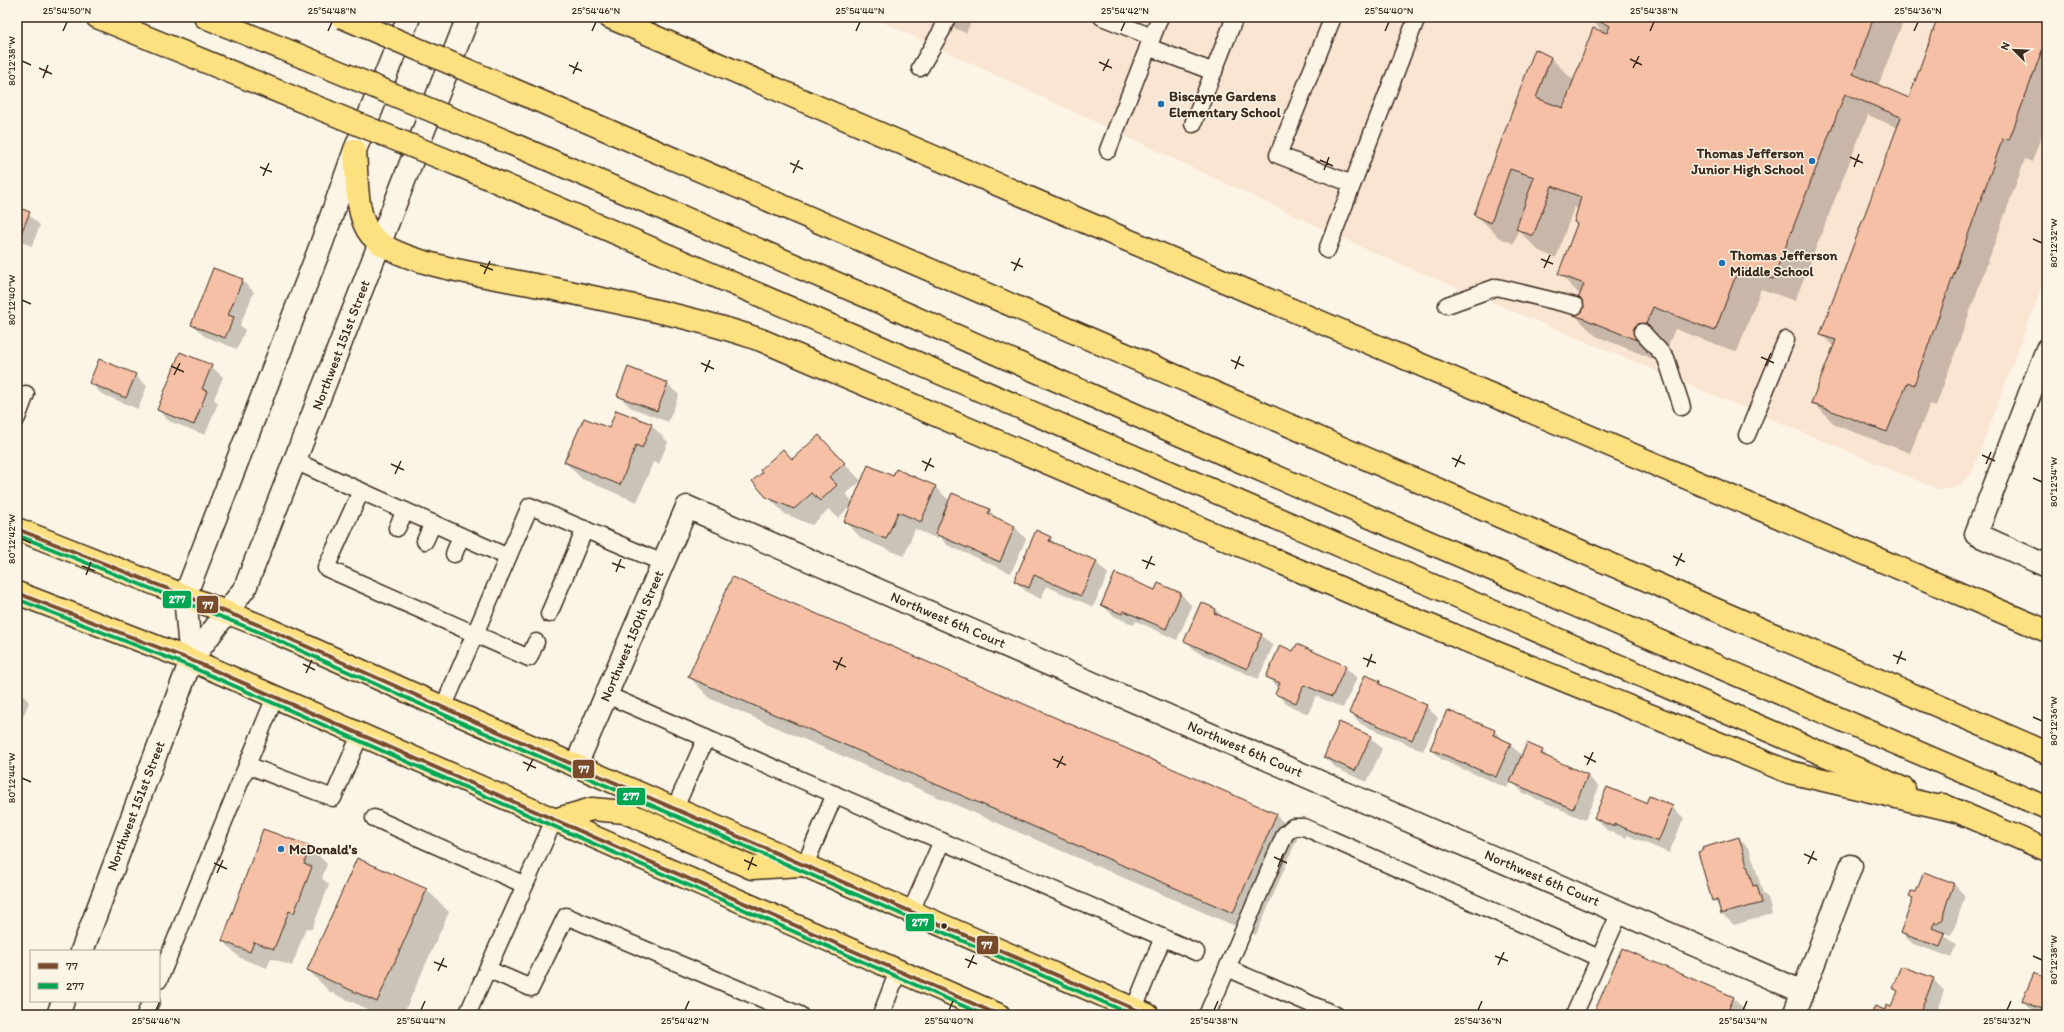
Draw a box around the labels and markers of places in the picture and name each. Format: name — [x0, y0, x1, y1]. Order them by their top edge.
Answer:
place label: Biscayne Gardens Elementary School — [1169, 88, 1282, 121]
marker: Biscayne Gardens Elementary School — [1156, 99, 1166, 109]
place label: Thomas Jefferson Junior High School — [1690, 145, 1805, 178]
marker: Thomas Jefferson Junior High School — [1807, 156, 1817, 166]
place label: Thomas Jefferson Middle School — [1729, 247, 1838, 280]
marker: Thomas Jefferson Middle School — [1717, 258, 1727, 268]
place label: McDonald's — [289, 841, 358, 858]
marker: McDonald's — [276, 844, 286, 854]
unlabelled marker — [939, 921, 949, 931]

